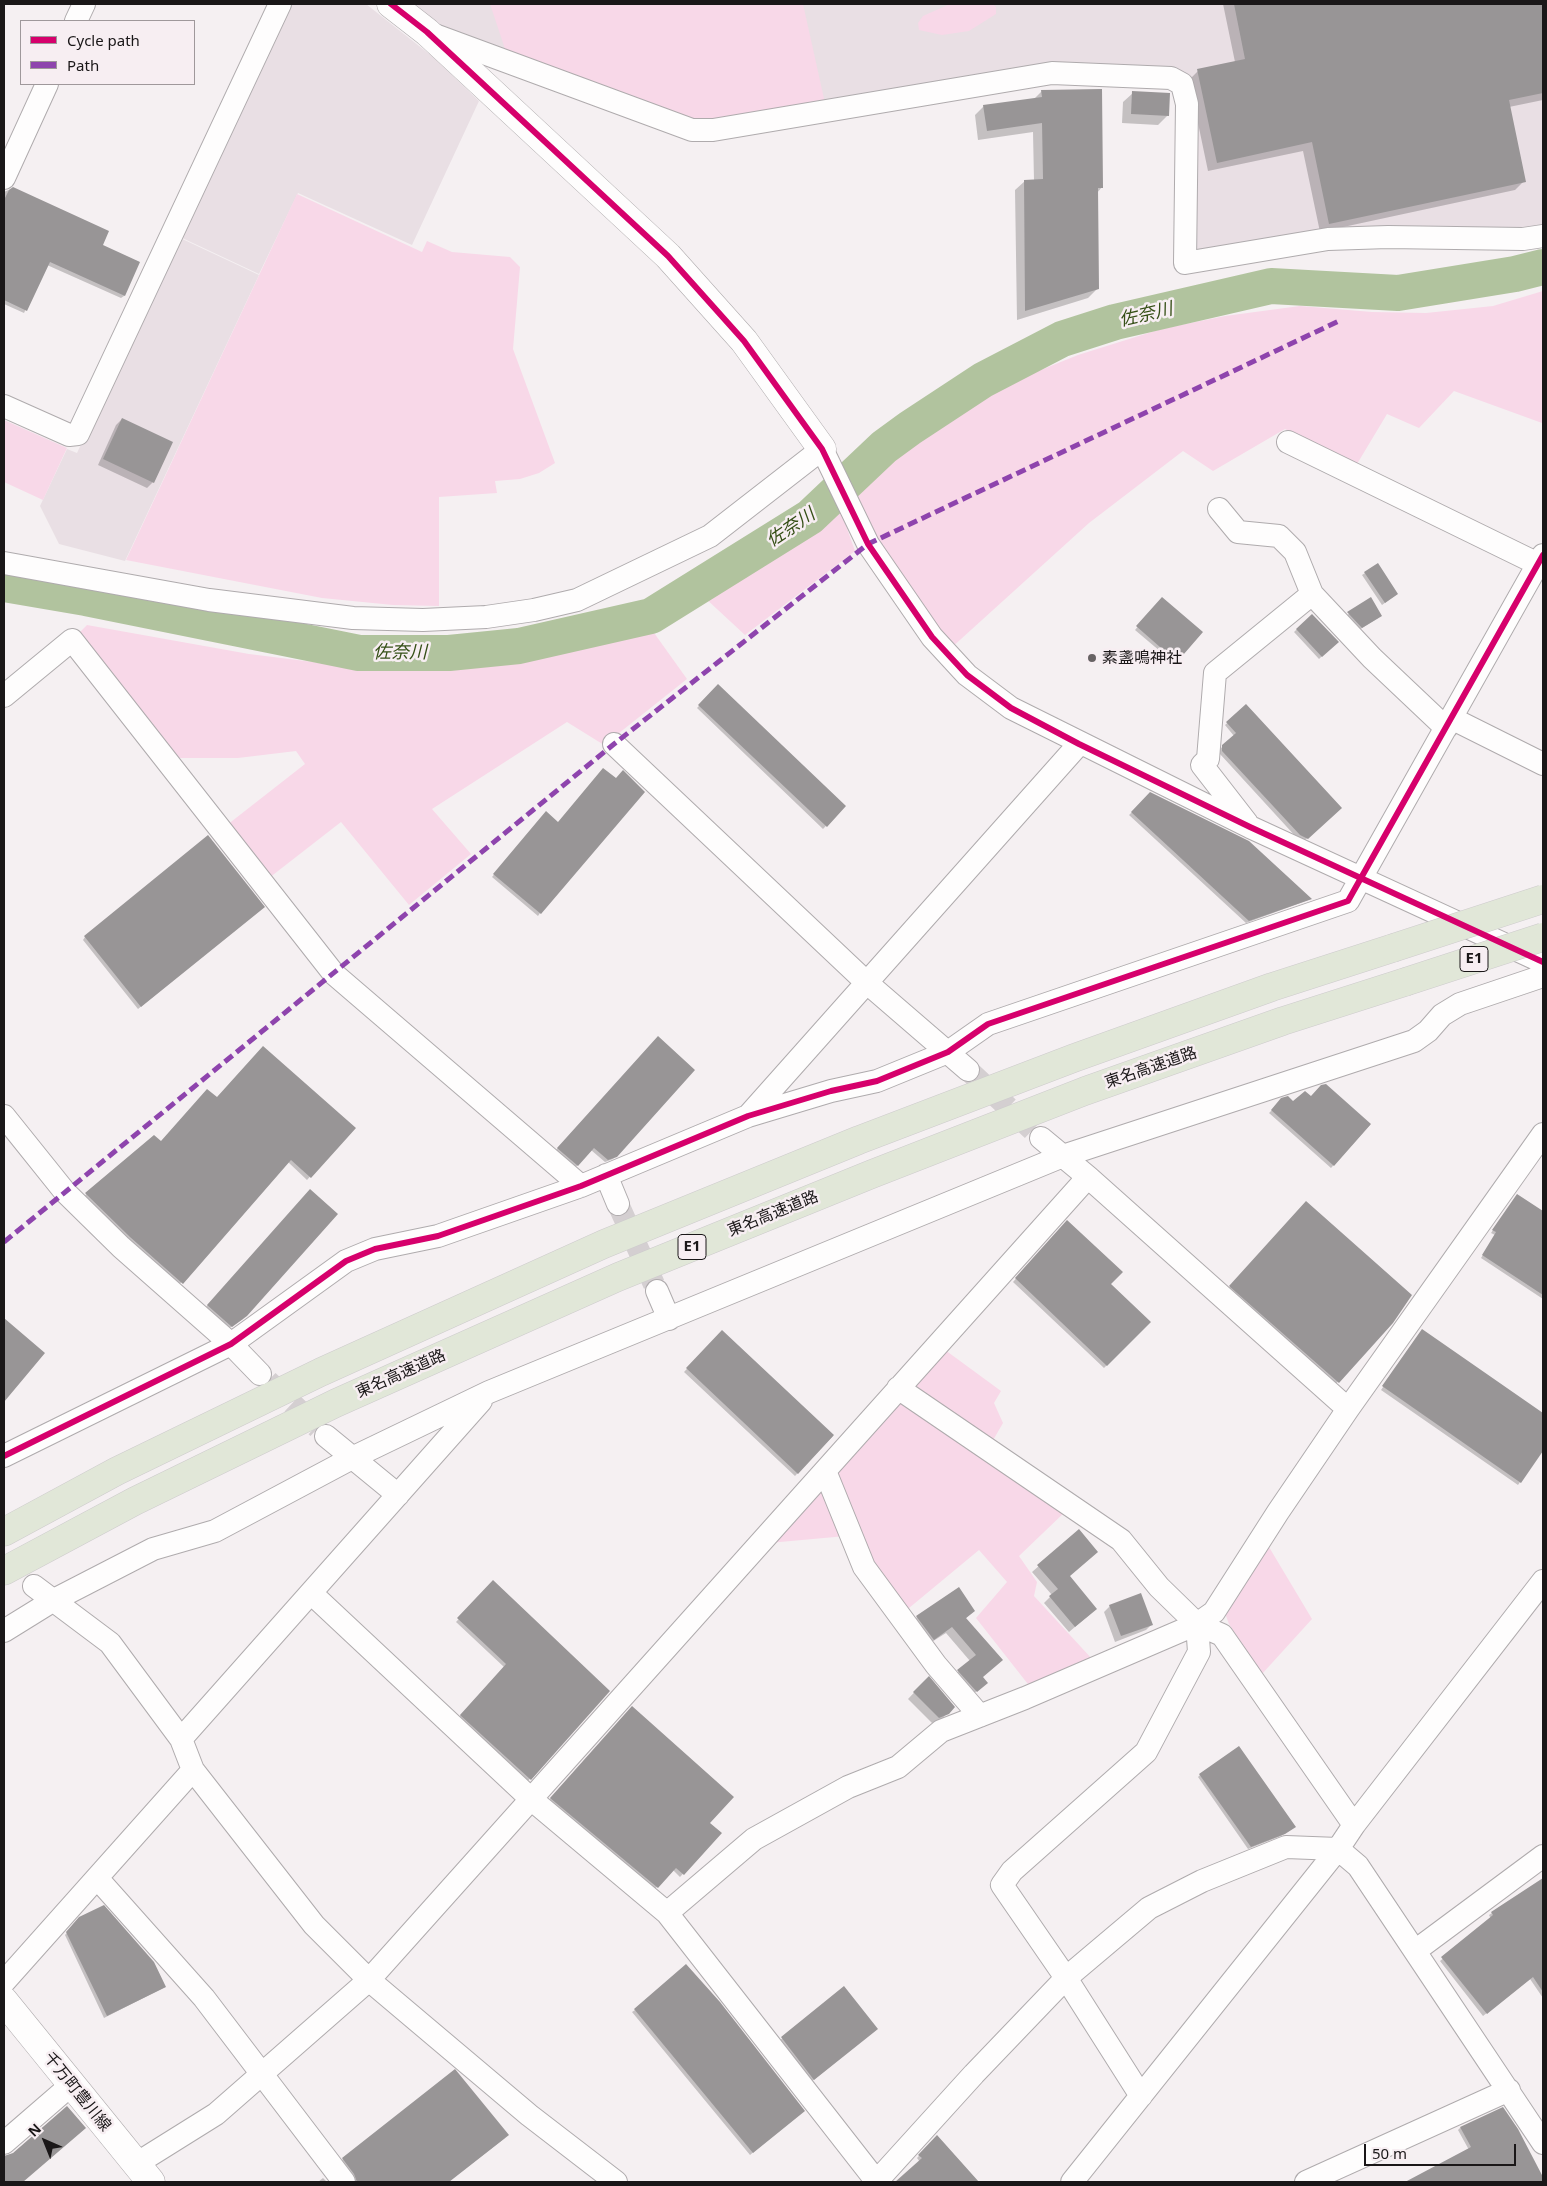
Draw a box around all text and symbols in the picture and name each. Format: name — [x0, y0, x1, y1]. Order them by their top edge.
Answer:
legend — [20, 20, 195, 85]
text: Cycle path — [67, 30, 140, 50]
text: Path — [67, 55, 99, 75]
water label: 佐奈川 — [1117, 298, 1175, 332]
water label: 佐奈川 — [763, 504, 819, 552]
water label: 佐奈川 — [373, 642, 427, 664]
place label: 素盞鳴神社 — [1102, 648, 1182, 668]
marker: 素盞鳴神社 — [1086, 652, 1098, 664]
road number: E1 — [1460, 946, 1488, 972]
street label: 東名高速道路 — [1102, 1043, 1200, 1093]
street label: 東名高速道路 — [725, 1187, 821, 1241]
road number: E1 — [678, 1234, 706, 1260]
street label: 東名高速道路 — [353, 1346, 449, 1402]
street label: 千万町豊川線 — [39, 2049, 115, 2135]
north arrow — [20, 2116, 70, 2166]
text: N — [24, 2119, 45, 2141]
scale bar — [1367, 2134, 1520, 2166]
text: 50 m — [1372, 2143, 1407, 2163]

